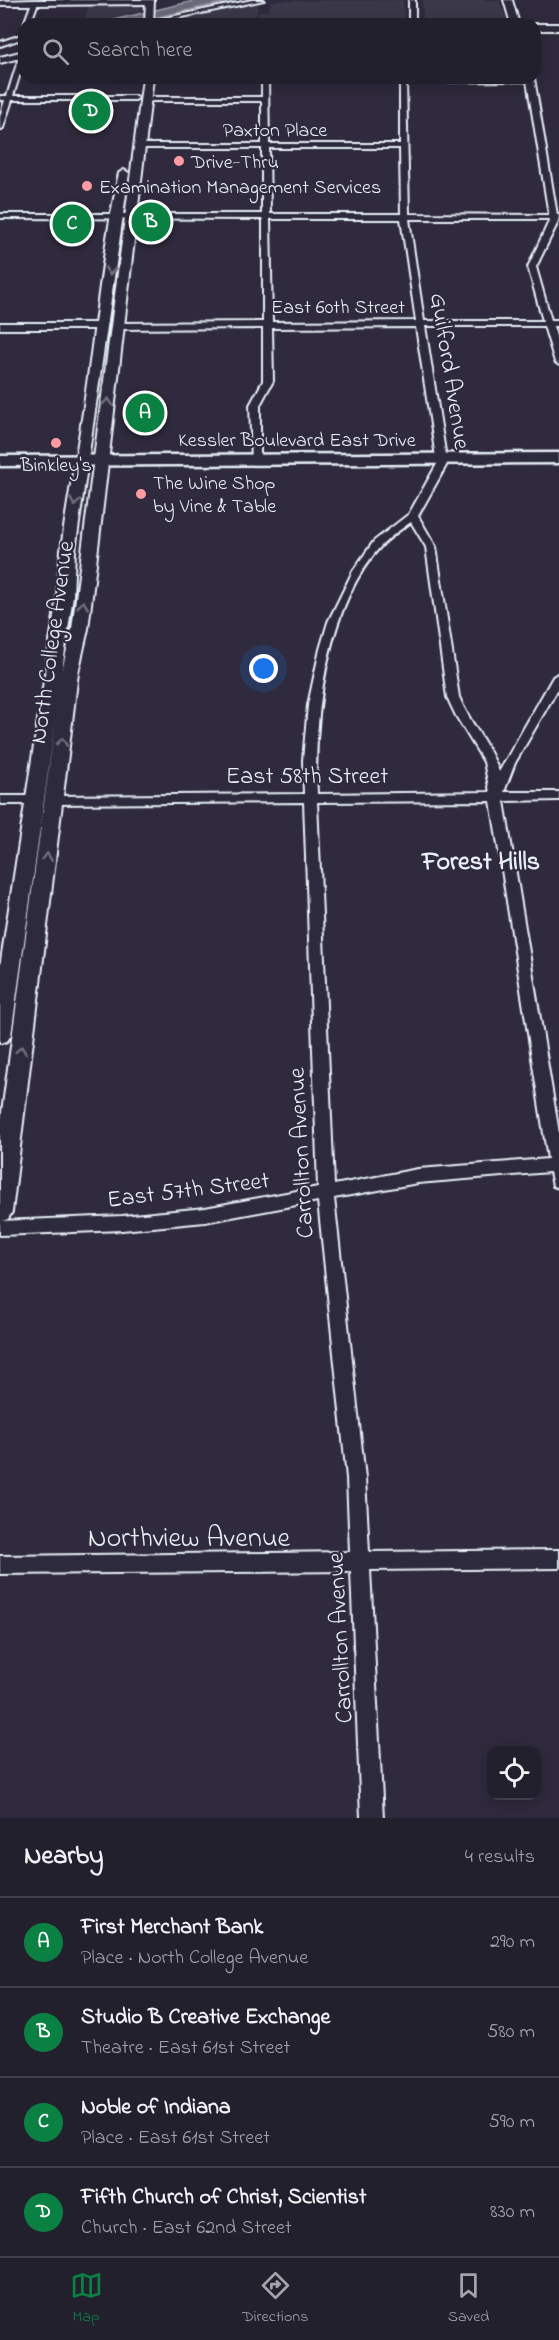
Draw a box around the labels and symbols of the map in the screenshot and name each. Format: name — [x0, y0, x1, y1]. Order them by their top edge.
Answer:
pin: D — [72, 88, 110, 134]
street label: Paxton Place — [223, 117, 327, 146]
place label: Drive-Thru — [190, 149, 279, 178]
marker: Drive-Thru — [172, 154, 186, 168]
place label: Examination Management Services — [99, 174, 381, 204]
marker: Examination Management Services — [80, 179, 94, 193]
pin: B — [132, 200, 170, 244]
pin: C — [52, 202, 92, 246]
one-way arrow — [104, 266, 116, 276]
street label: Guilford Avenue — [419, 291, 478, 452]
street label: East 60th Street — [271, 294, 405, 323]
pin: A — [126, 390, 164, 436]
one-way arrow — [101, 398, 113, 407]
street label: Kessler Boulevard East Drive — [178, 427, 416, 456]
marker: Binkley's — [49, 436, 63, 450]
place label: Binkley's — [19, 452, 92, 481]
place label: The Wine Shop by Vine & Table — [153, 470, 276, 522]
marker: The Wine Shop by Vine & Table — [134, 487, 148, 501]
one-way arrow — [69, 497, 81, 507]
street label: North College Avenue — [22, 538, 85, 746]
one-way arrow — [76, 600, 88, 610]
your location — [249, 654, 278, 683]
one-way arrow — [55, 737, 67, 746]
street label: East 58th Street — [226, 760, 388, 795]
district label: Forest Hills — [420, 844, 540, 882]
one-way arrow — [40, 852, 53, 861]
one-way arrow — [15, 1045, 27, 1055]
street label: Carrollton Avenue — [281, 1066, 324, 1239]
street label: East 57th Street — [105, 1164, 272, 1219]
street label: Northview Avenue — [88, 1519, 291, 1560]
street label: Carrollton Avenue — [320, 1551, 363, 1724]

